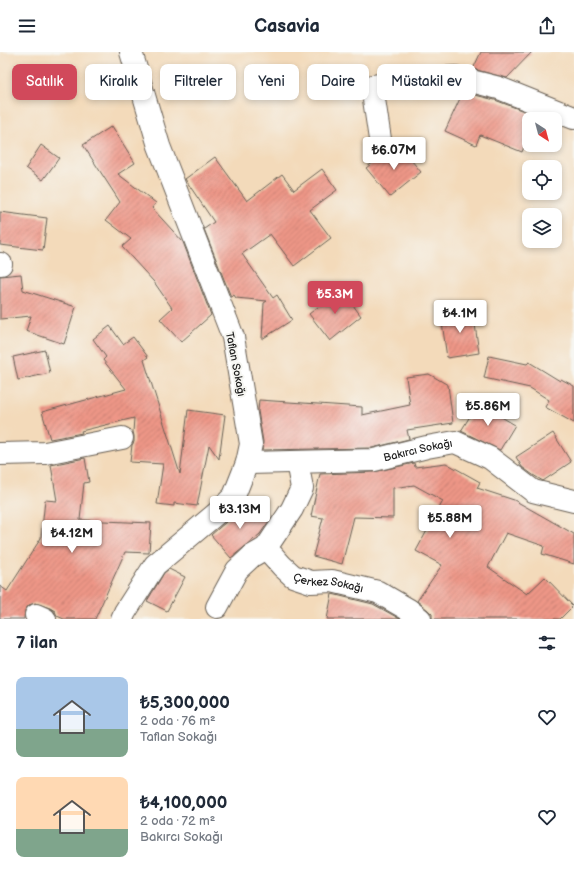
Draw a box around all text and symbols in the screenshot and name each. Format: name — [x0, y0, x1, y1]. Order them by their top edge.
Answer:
icon: menu — [16, 15, 38, 37]
icon: share — [536, 15, 558, 37]
text: Casavia — [254, 16, 320, 37]
chip: Satılık — [12, 64, 77, 100]
chip: Kiralık — [85, 64, 152, 100]
chip: Filtreler — [160, 64, 236, 100]
chip: Yeni — [244, 64, 299, 100]
chip: Daire — [307, 64, 369, 100]
chip: Müstakil ev — [377, 64, 476, 100]
north arrow — [522, 112, 562, 152]
map controls — [522, 112, 562, 248]
pin: ₺6.07M — [361, 137, 427, 171]
text: ₺6.07M — [372, 142, 416, 158]
button: locate — [522, 160, 562, 200]
button: layers — [522, 208, 562, 248]
pin: ₺5.3M — [307, 281, 363, 315]
text: ₺5.3M — [317, 286, 353, 302]
pin: ₺4.1M — [432, 300, 488, 334]
text: ₺4.1M — [443, 305, 477, 321]
street label: Taflan Sokağı — [223, 331, 248, 397]
pin: ₺5.86M — [455, 393, 521, 427]
text: ₺5.86M — [466, 398, 510, 414]
street label: Bakırcı Sokağı — [382, 437, 453, 464]
pin: ₺3.13M — [207, 496, 273, 530]
text: ₺3.13M — [219, 501, 261, 517]
pin: ₺5.88M — [417, 505, 483, 539]
text: ₺5.88M — [428, 510, 472, 526]
pin: ₺4.12M — [39, 520, 105, 554]
text: ₺4.12M — [51, 525, 93, 541]
street label: Çerkez Sokağı — [291, 571, 365, 595]
icon: filters — [536, 632, 558, 654]
text: 7 ilan — [16, 633, 58, 653]
icon: home — [48, 693, 96, 741]
text: ₺5,300,000 — [140, 693, 230, 713]
icon: heart — [536, 706, 558, 728]
text: 2 oda · 76 m² — [140, 713, 216, 729]
text: Taflan Sokağı — [140, 729, 217, 745]
icon: home — [48, 793, 96, 841]
text: ₺4,100,000 — [140, 793, 227, 813]
icon: heart — [536, 806, 558, 828]
text: 2 oda · 72 m² — [140, 813, 215, 829]
text: Bakırcı Sokağı — [140, 829, 223, 845]

